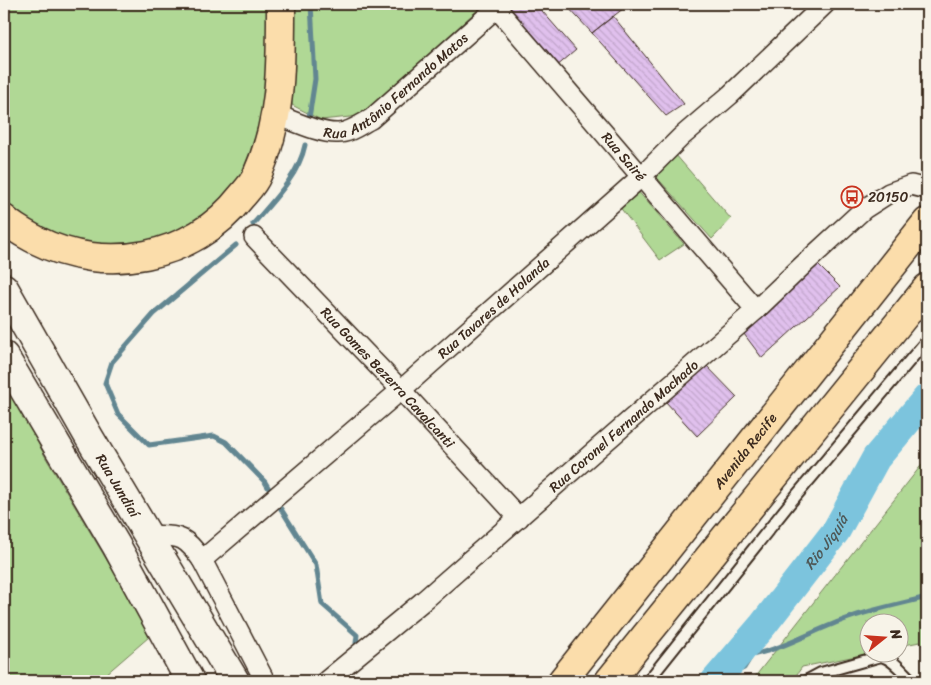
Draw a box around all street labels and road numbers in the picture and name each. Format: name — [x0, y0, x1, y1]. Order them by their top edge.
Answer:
street label: Rua Antônio Fernando Matos — [322, 26, 474, 146]
street label: Rua Sairé — [595, 126, 653, 187]
street label: Rua Tavares de Holanda — [431, 251, 556, 365]
street label: Rua Gomes Bezerra Cavalcanti — [315, 301, 462, 455]
street label: Rua Coronel Fernando Machado — [543, 353, 704, 499]
street label: Avenida Recife — [706, 407, 783, 495]
street label: Rua Jundiaí — [89, 449, 148, 524]

